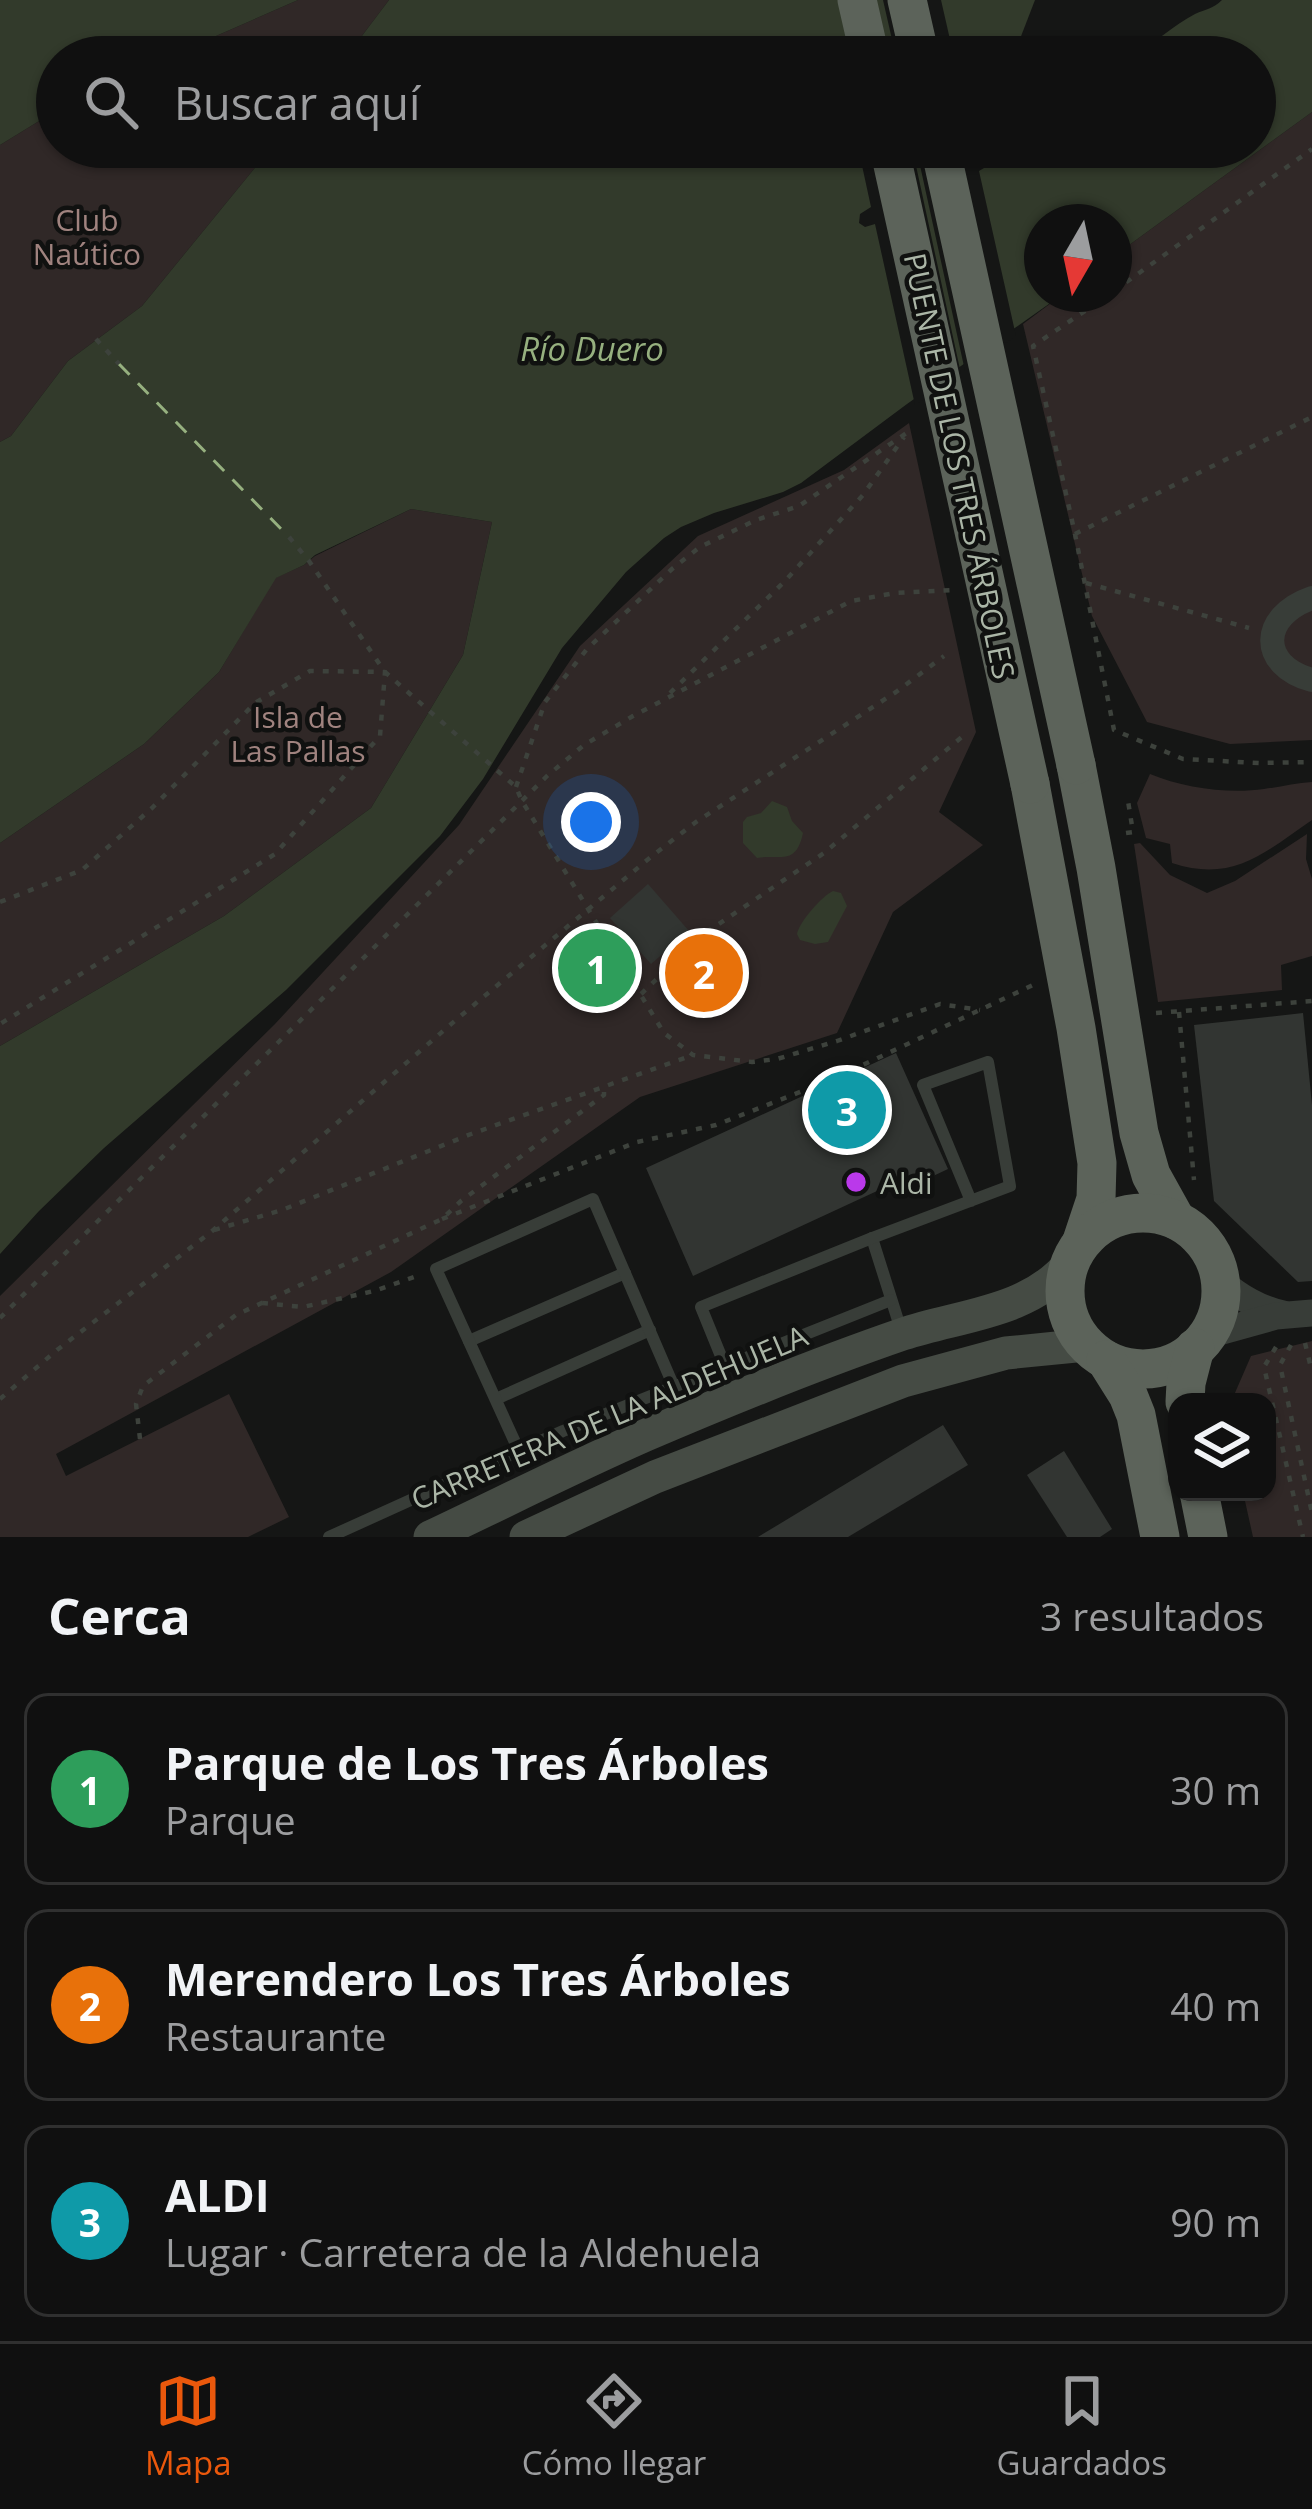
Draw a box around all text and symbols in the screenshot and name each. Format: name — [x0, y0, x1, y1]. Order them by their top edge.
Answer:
search box — [36, 36, 1276, 168]
icon: search — [78, 69, 144, 135]
text: Buscar aquí — [174, 72, 420, 133]
park label: Club Naútico — [33, 199, 141, 274]
north arrow — [1024, 204, 1132, 312]
street label: PUENTE DE LOS TRES ÁRBOLES — [895, 249, 1025, 683]
water label: Río Duero — [520, 326, 664, 371]
park label: Isla de Las Pallas — [230, 696, 366, 771]
your location — [561, 792, 621, 852]
pin: 1 — [558, 923, 636, 1013]
pin: 2 — [665, 928, 743, 1018]
pin: 3 — [808, 1065, 886, 1155]
place label: Aldi — [880, 1162, 932, 1203]
marker: Aldi — [843, 1169, 869, 1195]
street label: CARRETERA DE LA ALDEHUELA — [404, 1315, 814, 1519]
map controls — [1168, 1393, 1276, 1501]
button: layers — [1168, 1393, 1276, 1501]
text: Cerca — [48, 1580, 191, 1650]
text: 3 resultados — [1040, 1589, 1264, 1642]
text: Parque de Los Tres Árboles — [165, 1732, 769, 1793]
text: 1 — [79, 1763, 101, 1816]
text: 30 m — [1170, 1763, 1261, 1816]
text: Parque — [165, 1793, 296, 1846]
text: Merendero Los Tres Árboles — [165, 1948, 791, 2009]
text: 2 — [79, 1979, 101, 2032]
text: 40 m — [1170, 1979, 1261, 2032]
text: Restaurante — [165, 2009, 386, 2062]
text: ALDI — [165, 2164, 270, 2225]
text: 3 — [79, 2195, 101, 2248]
text: 90 m — [1170, 2195, 1261, 2248]
text: Lugar · Carretera de la Aldehuela — [165, 2225, 761, 2278]
tab: Mapa — [145, 2368, 232, 2485]
tab: Cómo llegar — [522, 2368, 706, 2485]
tab: Guardados — [997, 2368, 1167, 2485]

